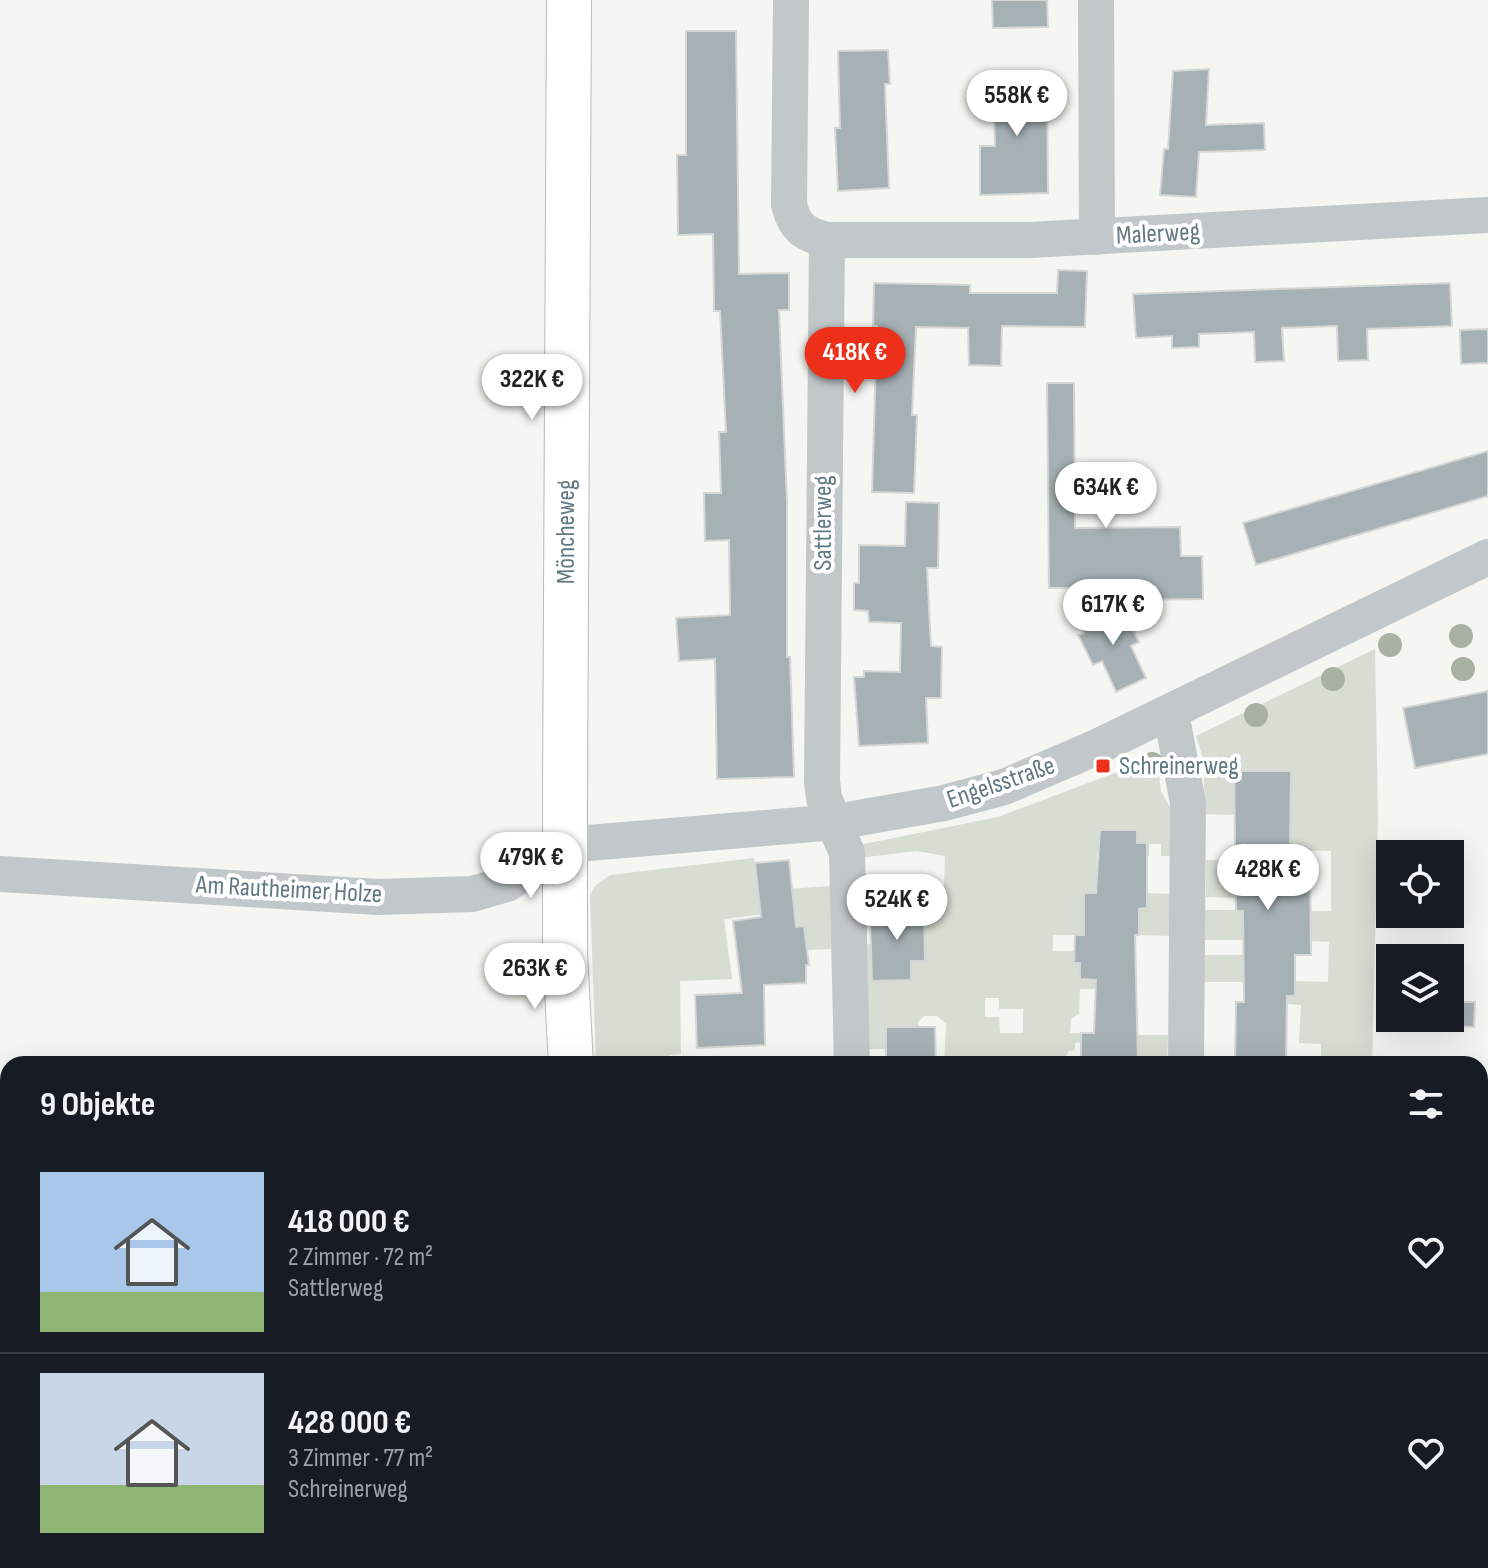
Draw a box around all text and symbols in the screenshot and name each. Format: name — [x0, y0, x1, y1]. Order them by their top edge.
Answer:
pin: 558K € — [952, 70, 1082, 138]
text: 558K € — [984, 80, 1050, 111]
street label: Malerweg — [1115, 216, 1201, 252]
pin: 418K € — [790, 327, 920, 395]
text: 418K € — [823, 337, 887, 368]
pin: 322K € — [467, 354, 597, 422]
text: 322K € — [500, 364, 564, 395]
pin: 634K € — [1041, 462, 1171, 530]
text: 634K € — [1073, 472, 1139, 503]
street label: Sattlerweg — [808, 475, 839, 571]
street label: Möncheweg — [551, 480, 582, 584]
pin: 617K € — [1048, 579, 1178, 647]
text: 617K € — [1081, 589, 1145, 620]
street label: Engelsstraße — [943, 750, 1059, 816]
place label: Schreinerweg — [1119, 751, 1239, 782]
marker: Schreinerweg — [1094, 757, 1112, 775]
pin: 479K € — [466, 832, 596, 900]
map controls — [1376, 840, 1464, 1032]
button: locate — [1376, 840, 1464, 928]
text: 479K € — [498, 842, 564, 873]
pin: 428K € — [1203, 844, 1333, 912]
text: 428K € — [1235, 854, 1301, 885]
street label: Am Rautheimer Holze — [194, 870, 383, 910]
pin: 524K € — [832, 874, 962, 942]
text: 524K € — [865, 884, 929, 915]
pin: 263K € — [470, 943, 600, 1011]
button: layers — [1376, 944, 1464, 1032]
text: 263K € — [502, 953, 568, 984]
icon: filters — [1404, 1082, 1448, 1126]
text: 9 Objekte — [40, 1084, 155, 1125]
text: 418 000 € — [288, 1201, 410, 1242]
icon: home — [104, 1204, 200, 1300]
icon: heart — [1404, 1230, 1448, 1274]
text: 2 Zimmer · 72 m² — [288, 1242, 433, 1273]
text: Sattlerweg — [288, 1273, 383, 1304]
text: 428 000 € — [288, 1402, 411, 1443]
icon: home — [104, 1405, 200, 1501]
icon: heart — [1404, 1431, 1448, 1475]
text: 3 Zimmer · 77 m² — [288, 1443, 433, 1474]
text: Schreinerweg — [288, 1474, 408, 1505]

